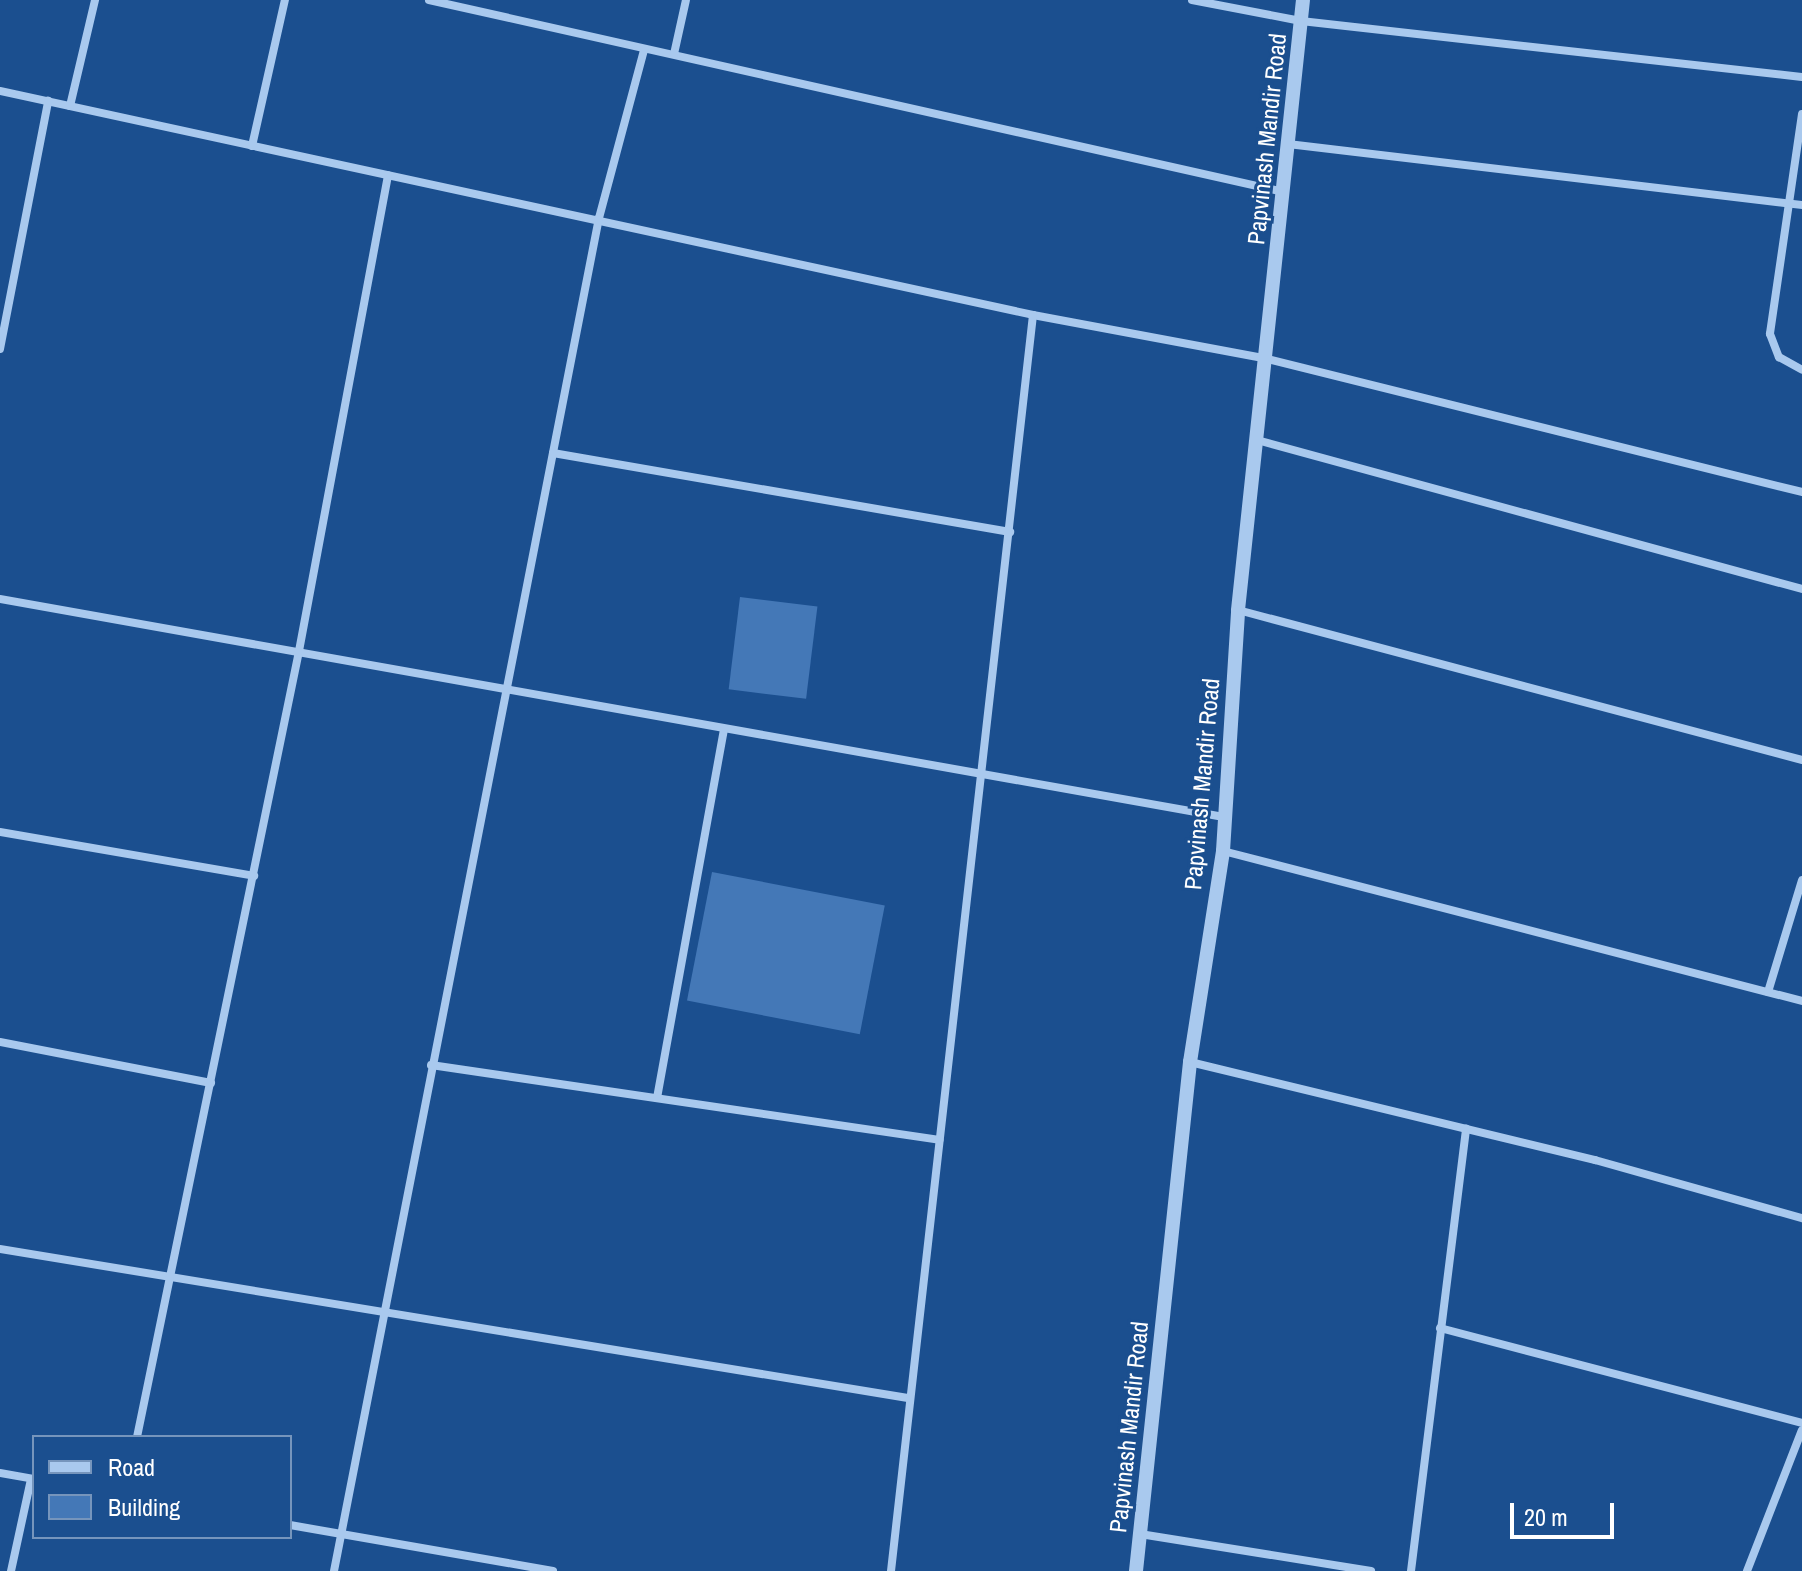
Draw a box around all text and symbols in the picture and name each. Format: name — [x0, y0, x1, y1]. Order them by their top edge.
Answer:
street label: Papvinash Mandir Road — [1242, 32, 1292, 246]
street label: Papvinash Mandir Road — [1178, 677, 1226, 891]
street label: Papvinash Mandir Road — [1104, 1320, 1154, 1534]
legend — [32, 1435, 292, 1539]
text: Road — [108, 1451, 155, 1483]
scale bar — [1514, 1487, 1618, 1537]
text: Building — [108, 1491, 180, 1523]
text: 20 m — [1524, 1501, 1568, 1533]

